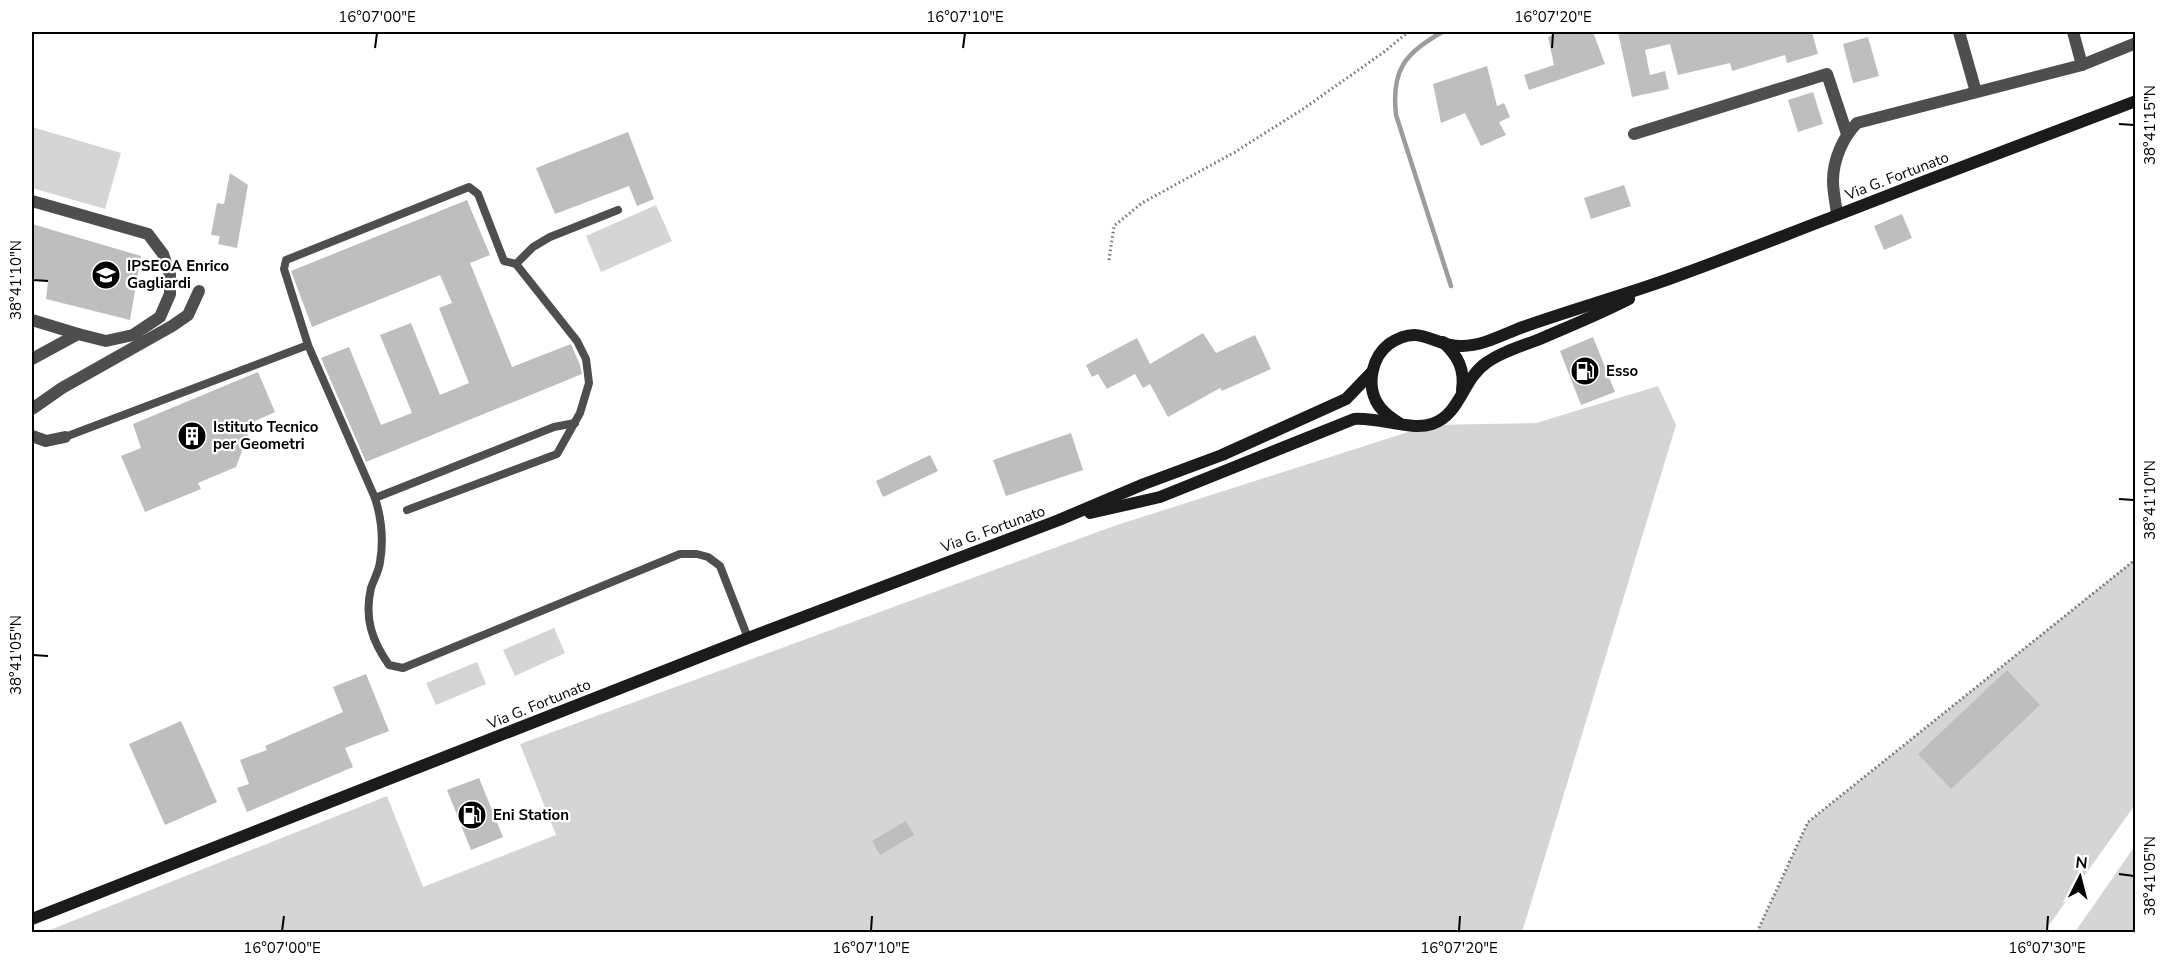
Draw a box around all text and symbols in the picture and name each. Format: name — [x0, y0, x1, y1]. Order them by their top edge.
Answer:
text: 16°07'00"E — [338, 7, 416, 27]
text: 16°07'10"E — [926, 7, 1004, 27]
text: 16°07'20"E — [1514, 7, 1592, 27]
text: 38°41'15"N — [2140, 85, 2160, 165]
street label: Via G. Fortunato — [1841, 147, 1952, 205]
text: 38°41'10"N — [6, 240, 26, 320]
place label: IPSEOA Enrico Gagliardi — [127, 256, 230, 293]
school or university icon: IPSEOA Enrico Gagliardi — [90, 259, 122, 291]
fuel station icon: Esso — [1569, 355, 1601, 387]
place label: Esso — [1606, 361, 1639, 381]
place label: Istituto Tecnico per Geometri — [213, 417, 319, 454]
building icon: Istituto Tecnico per Geometri — [176, 420, 208, 452]
text: 38°41'10"N — [2140, 460, 2160, 540]
street label: Via G. Fortunato — [937, 501, 1048, 557]
text: 38°41'05"N — [6, 615, 26, 695]
street label: Via G. Fortunato — [484, 674, 594, 734]
fuel station icon: Eni Station — [456, 799, 488, 831]
place label: Eni Station — [493, 805, 569, 825]
text: 38°41'05"N — [2140, 836, 2160, 916]
north arrow — [2050, 847, 2110, 907]
text: N — [2074, 852, 2089, 875]
text: 16°07'00"E — [243, 938, 321, 958]
text: 16°07'10"E — [832, 938, 910, 958]
text: 16°07'20"E — [1420, 938, 1498, 958]
text: 16°07'30"E — [2008, 938, 2086, 958]

